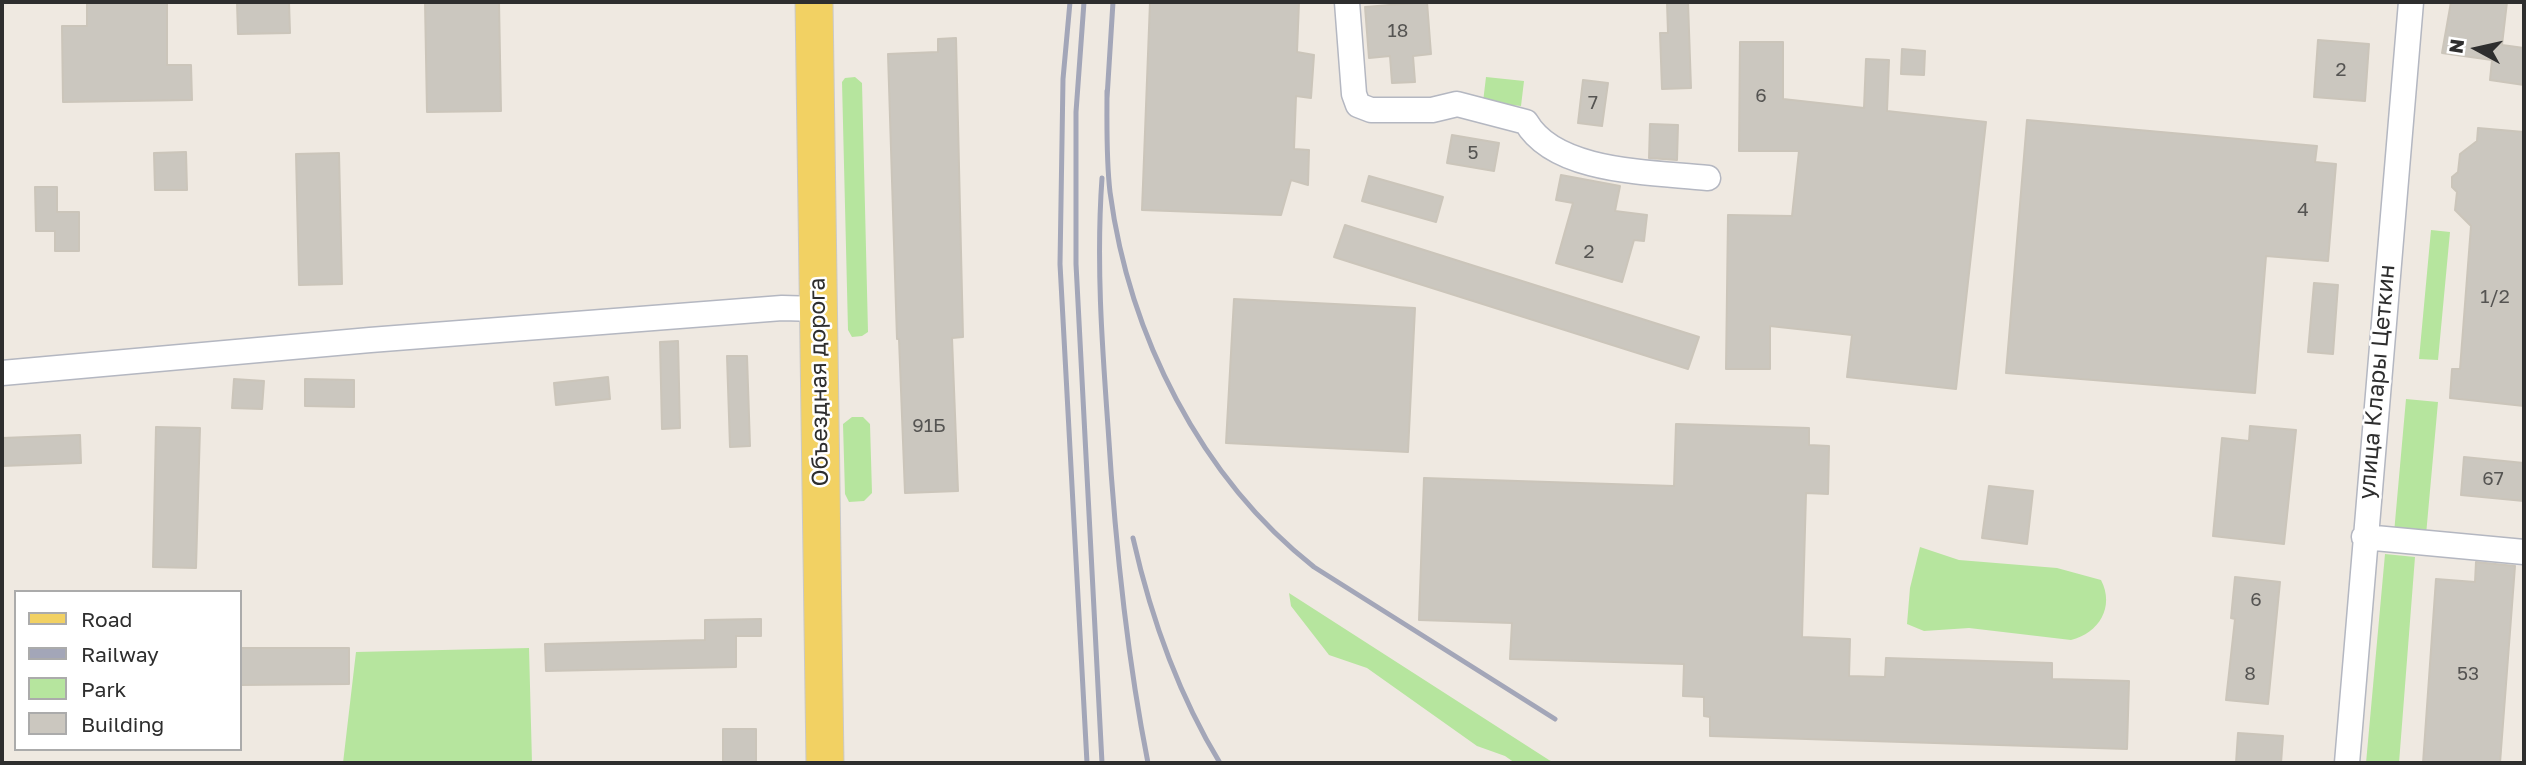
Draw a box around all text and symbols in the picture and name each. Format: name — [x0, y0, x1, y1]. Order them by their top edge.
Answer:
north arrow — [2442, 14, 2512, 84]
house number: 18 — [1388, 20, 1408, 42]
text: N — [2443, 37, 2468, 55]
house number: 2 — [2335, 59, 2347, 81]
house number: 6 — [1755, 85, 1767, 107]
house number: 7 — [1588, 92, 1598, 114]
house number: 5 — [1467, 142, 1479, 164]
house number: 4 — [2297, 199, 2309, 221]
house number: 2 — [1583, 241, 1595, 263]
street label: улица Клары Цеткин — [2353, 263, 2401, 501]
street label: Объездная дорога — [803, 277, 835, 487]
house number: 1/2 — [2480, 286, 2510, 308]
house number: 91Б — [912, 415, 946, 437]
house number: 67 — [2482, 468, 2504, 490]
house number: 6 — [2250, 589, 2262, 611]
legend — [14, 590, 242, 751]
text: Road — [81, 606, 132, 632]
text: Railway — [81, 641, 159, 667]
house number: 8 — [2244, 663, 2256, 685]
house number: 53 — [2457, 663, 2479, 685]
text: Park — [81, 676, 126, 702]
text: Building — [81, 711, 164, 737]

